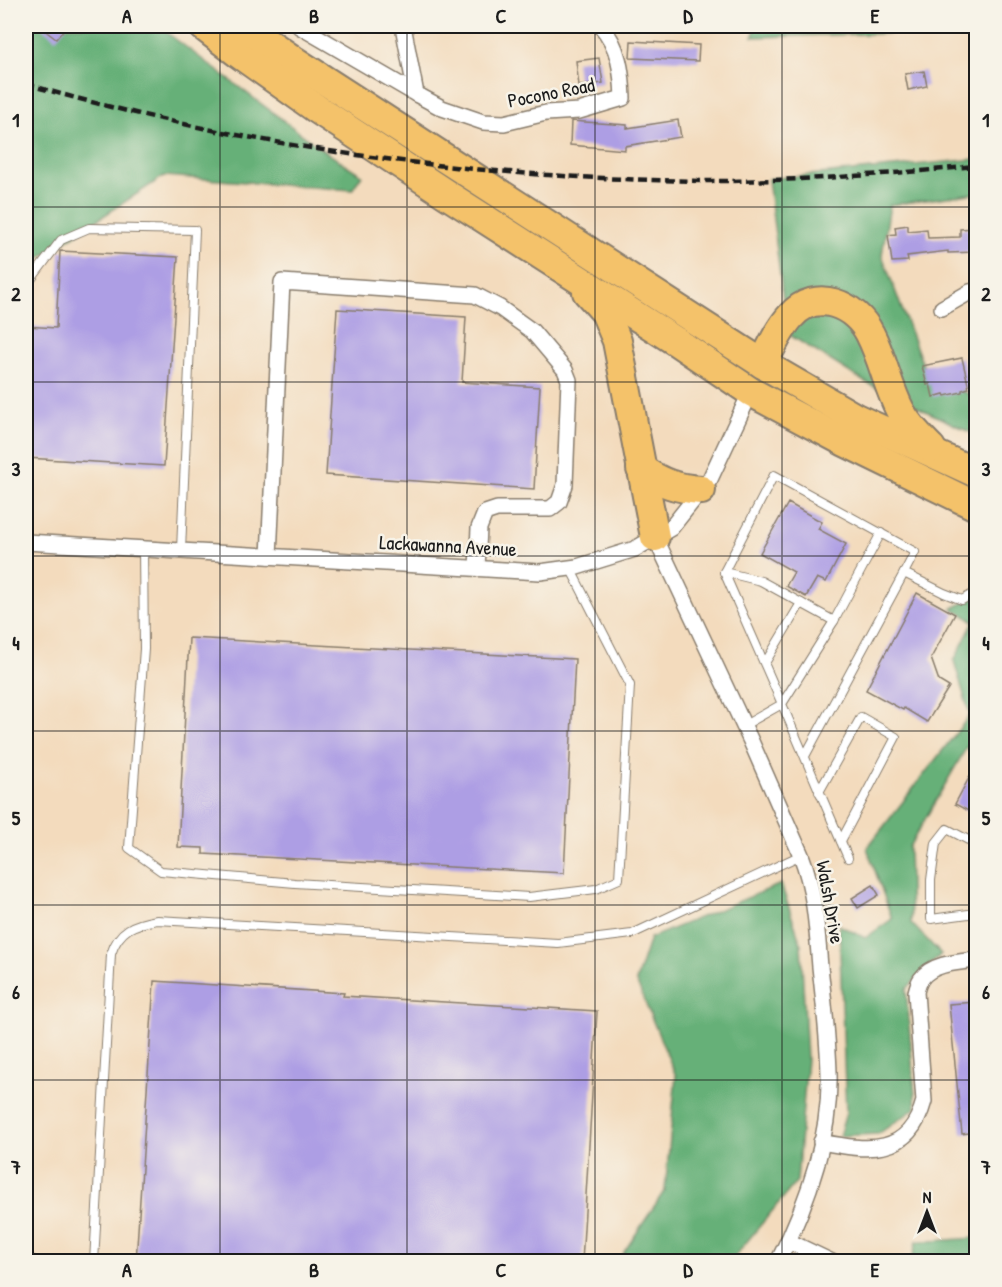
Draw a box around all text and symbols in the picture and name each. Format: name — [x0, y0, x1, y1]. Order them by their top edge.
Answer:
text: A — [122, 2, 132, 29]
text: B — [309, 2, 319, 29]
text: C — [496, 2, 507, 29]
text: D — [683, 2, 693, 29]
text: E — [871, 2, 880, 29]
street label: Pocono Road — [505, 70, 597, 114]
text: 1 — [12, 106, 20, 133]
text: 1 — [982, 106, 990, 133]
text: 2 — [11, 280, 21, 307]
text: 2 — [981, 280, 991, 307]
text: 3 — [12, 455, 21, 482]
text: 3 — [982, 455, 991, 482]
street label: Lackawanna Avenue — [379, 528, 517, 562]
text: 4 — [12, 629, 20, 656]
text: 4 — [982, 629, 990, 656]
text: 5 — [12, 804, 21, 831]
text: 5 — [982, 804, 991, 831]
street label: Walsh Drive — [810, 858, 852, 946]
text: 6 — [12, 978, 20, 1005]
text: 6 — [982, 978, 990, 1005]
text: 7 — [10, 1153, 21, 1180]
text: 7 — [980, 1153, 991, 1180]
north arrow — [897, 1182, 957, 1242]
text: N — [923, 1186, 932, 1208]
text: A — [122, 1256, 132, 1283]
text: B — [309, 1256, 319, 1283]
text: C — [496, 1256, 507, 1283]
text: D — [683, 1256, 693, 1283]
text: E — [871, 1256, 880, 1283]

